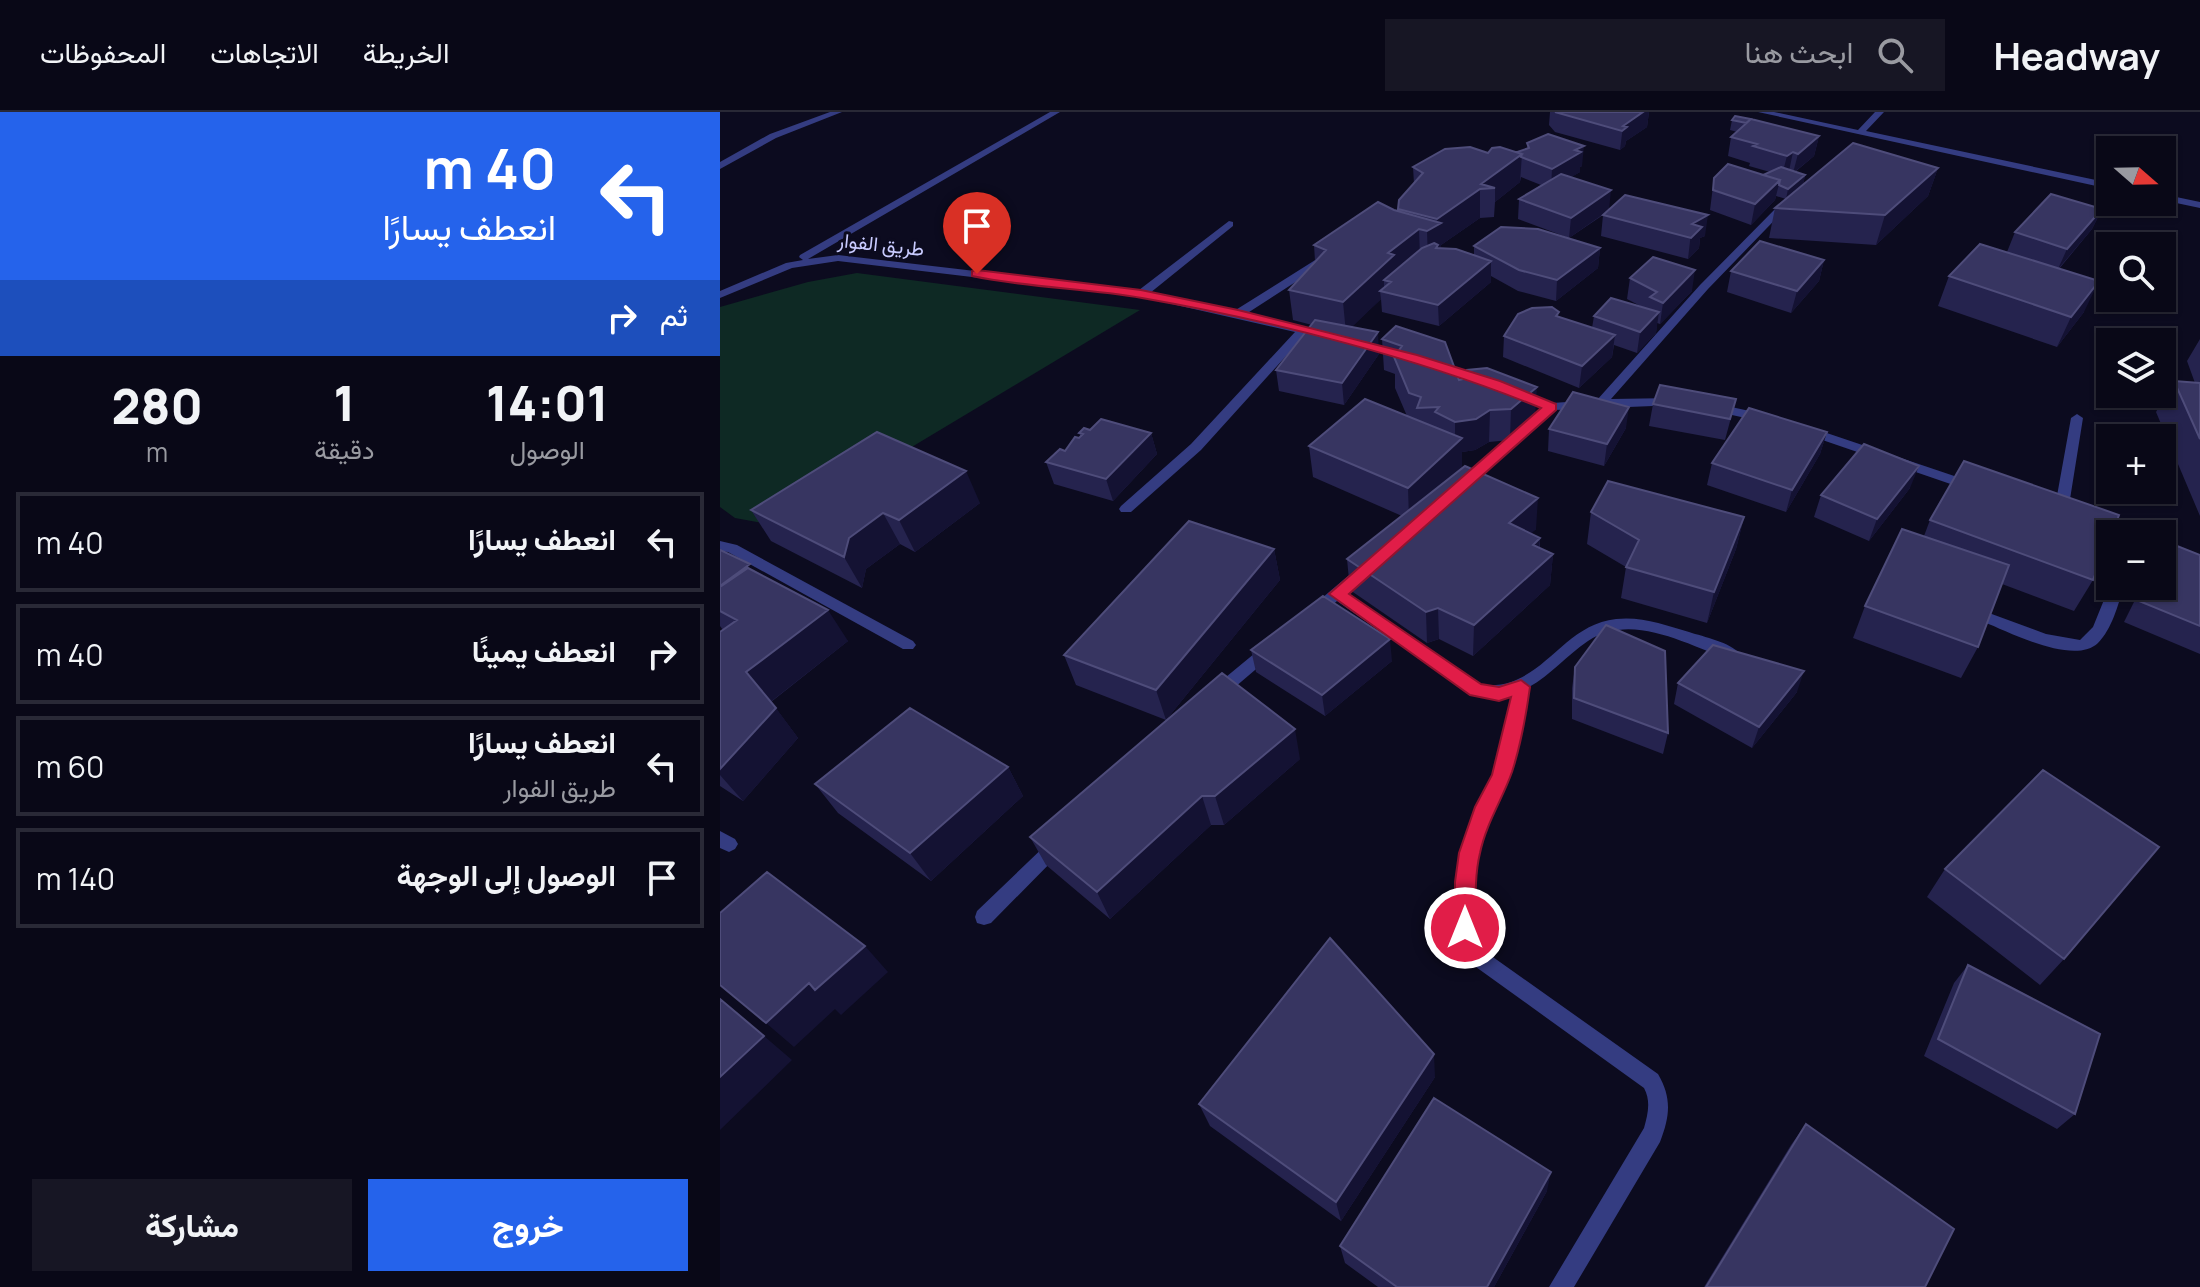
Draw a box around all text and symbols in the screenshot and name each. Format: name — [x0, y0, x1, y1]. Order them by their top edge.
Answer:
search box — [1385, 19, 1945, 91]
text: Headway — [1993, 29, 2160, 81]
text: ابحث هنا — [1744, 31, 1853, 72]
text: المحفوظات — [40, 33, 166, 71]
text: الاتجاهات — [210, 33, 319, 71]
text: الخريطة — [363, 33, 449, 71]
icon: search — [1873, 33, 1917, 77]
text: 40 m — [424, 129, 556, 206]
north arrow — [2096, 136, 2176, 216]
map controls — [2096, 136, 2176, 600]
icon: left — [584, 144, 688, 248]
pin — [943, 192, 1011, 274]
text: انعطف يسارًا — [383, 202, 556, 251]
icon: arrive — [955, 204, 999, 248]
street label: طريق الفوار — [835, 226, 926, 262]
button: search — [2096, 232, 2176, 312]
text: ثم — [660, 294, 688, 335]
icon: right — [600, 296, 644, 340]
button: layers — [2096, 328, 2176, 408]
text: 1 — [333, 370, 355, 435]
text: 14:01 — [486, 370, 609, 435]
text: 280 — [112, 373, 203, 438]
button: + — [2096, 424, 2176, 504]
text: دقيقة — [314, 431, 374, 467]
text: الوصول — [510, 431, 585, 467]
text: m — [146, 434, 168, 470]
text: انعطف يسارًا — [468, 518, 616, 559]
icon: left — [640, 520, 684, 564]
button: − — [2096, 520, 2176, 600]
text: 40 m — [36, 522, 103, 563]
text: انعطف يمينًا — [472, 630, 616, 671]
icon: right — [640, 632, 684, 676]
text: 40 m — [36, 634, 103, 675]
text: انعطف يسارًا — [468, 721, 616, 762]
icon: left — [640, 744, 684, 788]
text: 60 m — [36, 746, 104, 787]
text: طريق الفوار — [503, 769, 616, 805]
text: الوصول إلى الوجهة — [397, 854, 616, 895]
icon: arrive — [640, 856, 684, 900]
text: 140 m — [36, 858, 115, 899]
position arrow — [1423, 886, 1507, 970]
button: مشاركة — [32, 1179, 352, 1271]
button: خروج — [368, 1179, 688, 1271]

